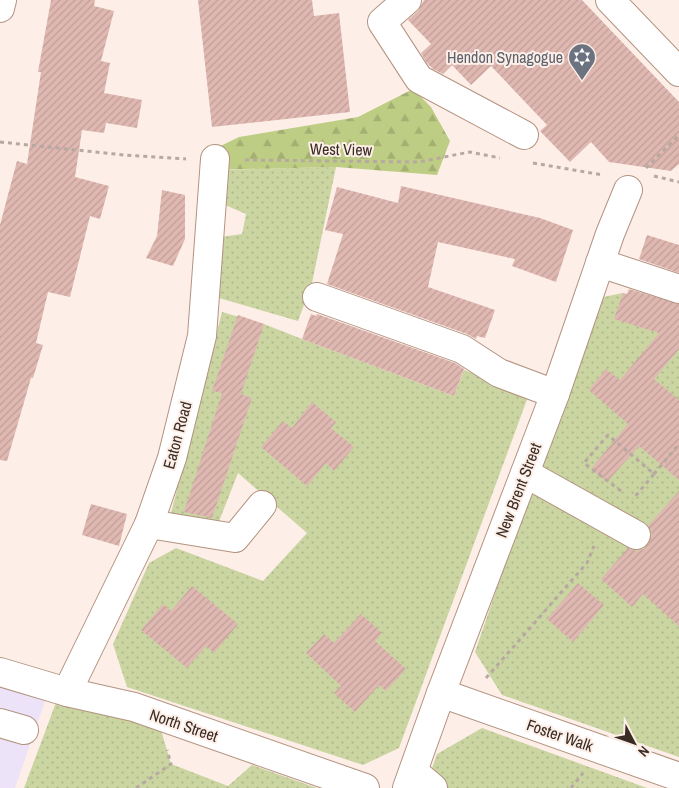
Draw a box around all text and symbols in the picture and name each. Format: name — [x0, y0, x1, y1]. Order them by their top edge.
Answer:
synagogue icon: Hendon Synagogue — [567, 42, 597, 81]
place label: Hendon Synagogue — [447, 46, 563, 68]
street label: West View — [310, 137, 373, 161]
street label: Eaton Road — [157, 399, 197, 471]
street label: New Brent Street — [490, 439, 546, 541]
street label: North Street — [147, 703, 221, 747]
street label: Foster Walk — [524, 713, 597, 757]
north arrow — [609, 718, 659, 768]
text: N — [634, 742, 653, 761]

